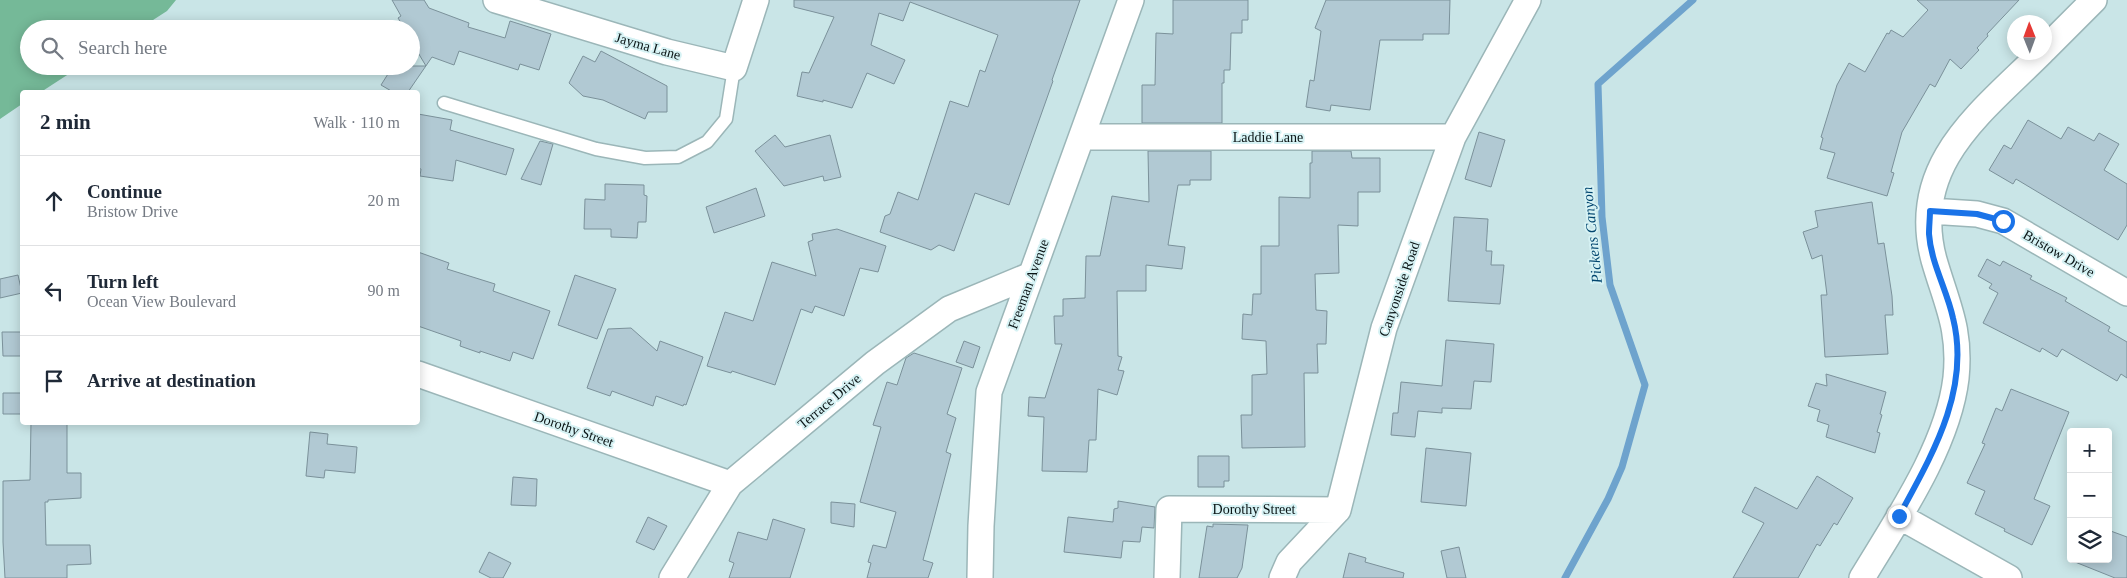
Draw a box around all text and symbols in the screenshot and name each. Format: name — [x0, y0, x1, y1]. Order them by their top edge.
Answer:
north arrow — [2007, 15, 2052, 60]
search box — [20, 20, 420, 75]
street label: Jayma Lane — [613, 30, 682, 63]
icon: search — [38, 34, 66, 62]
text: Search here — [78, 37, 167, 58]
text: 2 min — [40, 110, 91, 134]
text: Walk · 110 m — [313, 114, 400, 131]
street label: Laddie Lane — [1233, 130, 1303, 145]
text: Continue — [87, 181, 162, 202]
water label: Pickens Canyon — [1579, 186, 1605, 285]
icon: ahead — [40, 187, 68, 215]
text: 20 m — [368, 192, 400, 209]
text: Bristow Drive — [87, 203, 178, 220]
route start — [1992, 210, 2015, 233]
street label: Bristow Drive — [2020, 227, 2097, 280]
street label: Freeman Avenue — [1005, 237, 1052, 331]
street label: Canyonside Road — [1376, 240, 1423, 338]
text: Turn left — [87, 271, 159, 292]
icon: left — [40, 277, 68, 305]
text: 90 m — [368, 282, 400, 299]
text: Ocean View Boulevard — [87, 293, 236, 310]
icon: arrive — [40, 367, 68, 395]
text: Arrive at destination — [87, 370, 256, 391]
street label: Terrace Drive — [795, 371, 864, 432]
street label: Dorothy Street — [532, 409, 616, 450]
map controls — [2067, 428, 2112, 563]
button: + — [2067, 428, 2112, 473]
button: − — [2067, 473, 2112, 518]
street label: Dorothy Street — [1213, 502, 1296, 517]
route end — [1888, 505, 1911, 528]
button: layers — [2067, 518, 2112, 563]

